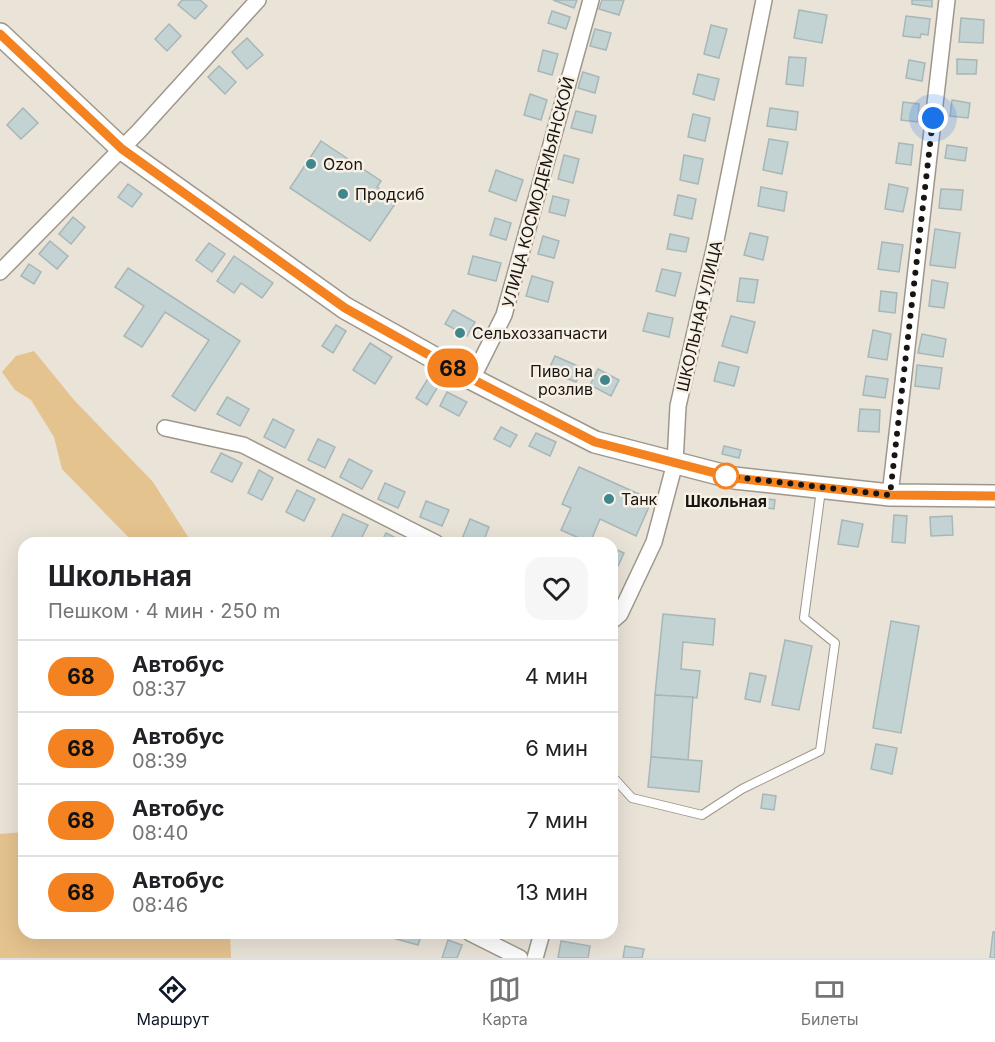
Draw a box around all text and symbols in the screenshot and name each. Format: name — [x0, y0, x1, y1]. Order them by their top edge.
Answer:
street label: УЛИЦА КОСМОДЕМЬЯНСКОЙ — [498, 75, 578, 309]
your location — [918, 103, 948, 133]
place label: Ozon — [323, 154, 363, 174]
marker: Ozon — [304, 157, 318, 171]
place label: Продсиб — [355, 184, 424, 204]
marker: Продсиб — [336, 187, 350, 201]
street label: ШКОЛЬНАЯ УЛИЦА — [672, 238, 726, 394]
place label: Сельхоззапчасти — [472, 323, 608, 343]
marker: Сельхоззапчасти — [453, 326, 467, 340]
line badge: 68 — [426, 348, 480, 388]
text: 68 — [439, 356, 467, 381]
place label: Пиво на розлив — [530, 361, 593, 399]
marker: Пиво на розлив — [598, 373, 612, 387]
marker: Школьная — [713, 463, 739, 489]
place label: Танк — [621, 489, 658, 509]
place label: Школьная — [685, 491, 767, 511]
marker: Танк — [602, 492, 616, 506]
button: heart — [525, 557, 588, 620]
text: Школьная — [48, 559, 192, 593]
text: Пешком · 4 мин · 250 m — [48, 599, 281, 623]
text: Автобус — [132, 651, 225, 677]
text: 4 мин — [525, 663, 588, 689]
text: 68 — [67, 664, 95, 689]
text: 08:37 — [132, 677, 186, 701]
text: Автобус — [132, 723, 225, 749]
text: 6 мин — [525, 735, 588, 761]
text: 68 — [67, 736, 95, 761]
text: 08:39 — [132, 749, 188, 773]
text: Автобус — [132, 795, 225, 821]
text: 7 мин — [526, 807, 588, 833]
text: 68 — [67, 808, 95, 833]
text: 08:40 — [132, 821, 188, 845]
text: Автобус — [132, 867, 225, 893]
text: 13 мин — [516, 879, 588, 905]
text: 68 — [67, 880, 95, 905]
text: 08:46 — [132, 893, 188, 917]
tab: Маршрут — [136, 973, 209, 1029]
tab: Карта — [482, 973, 528, 1029]
tab: Билеты — [801, 973, 859, 1029]

